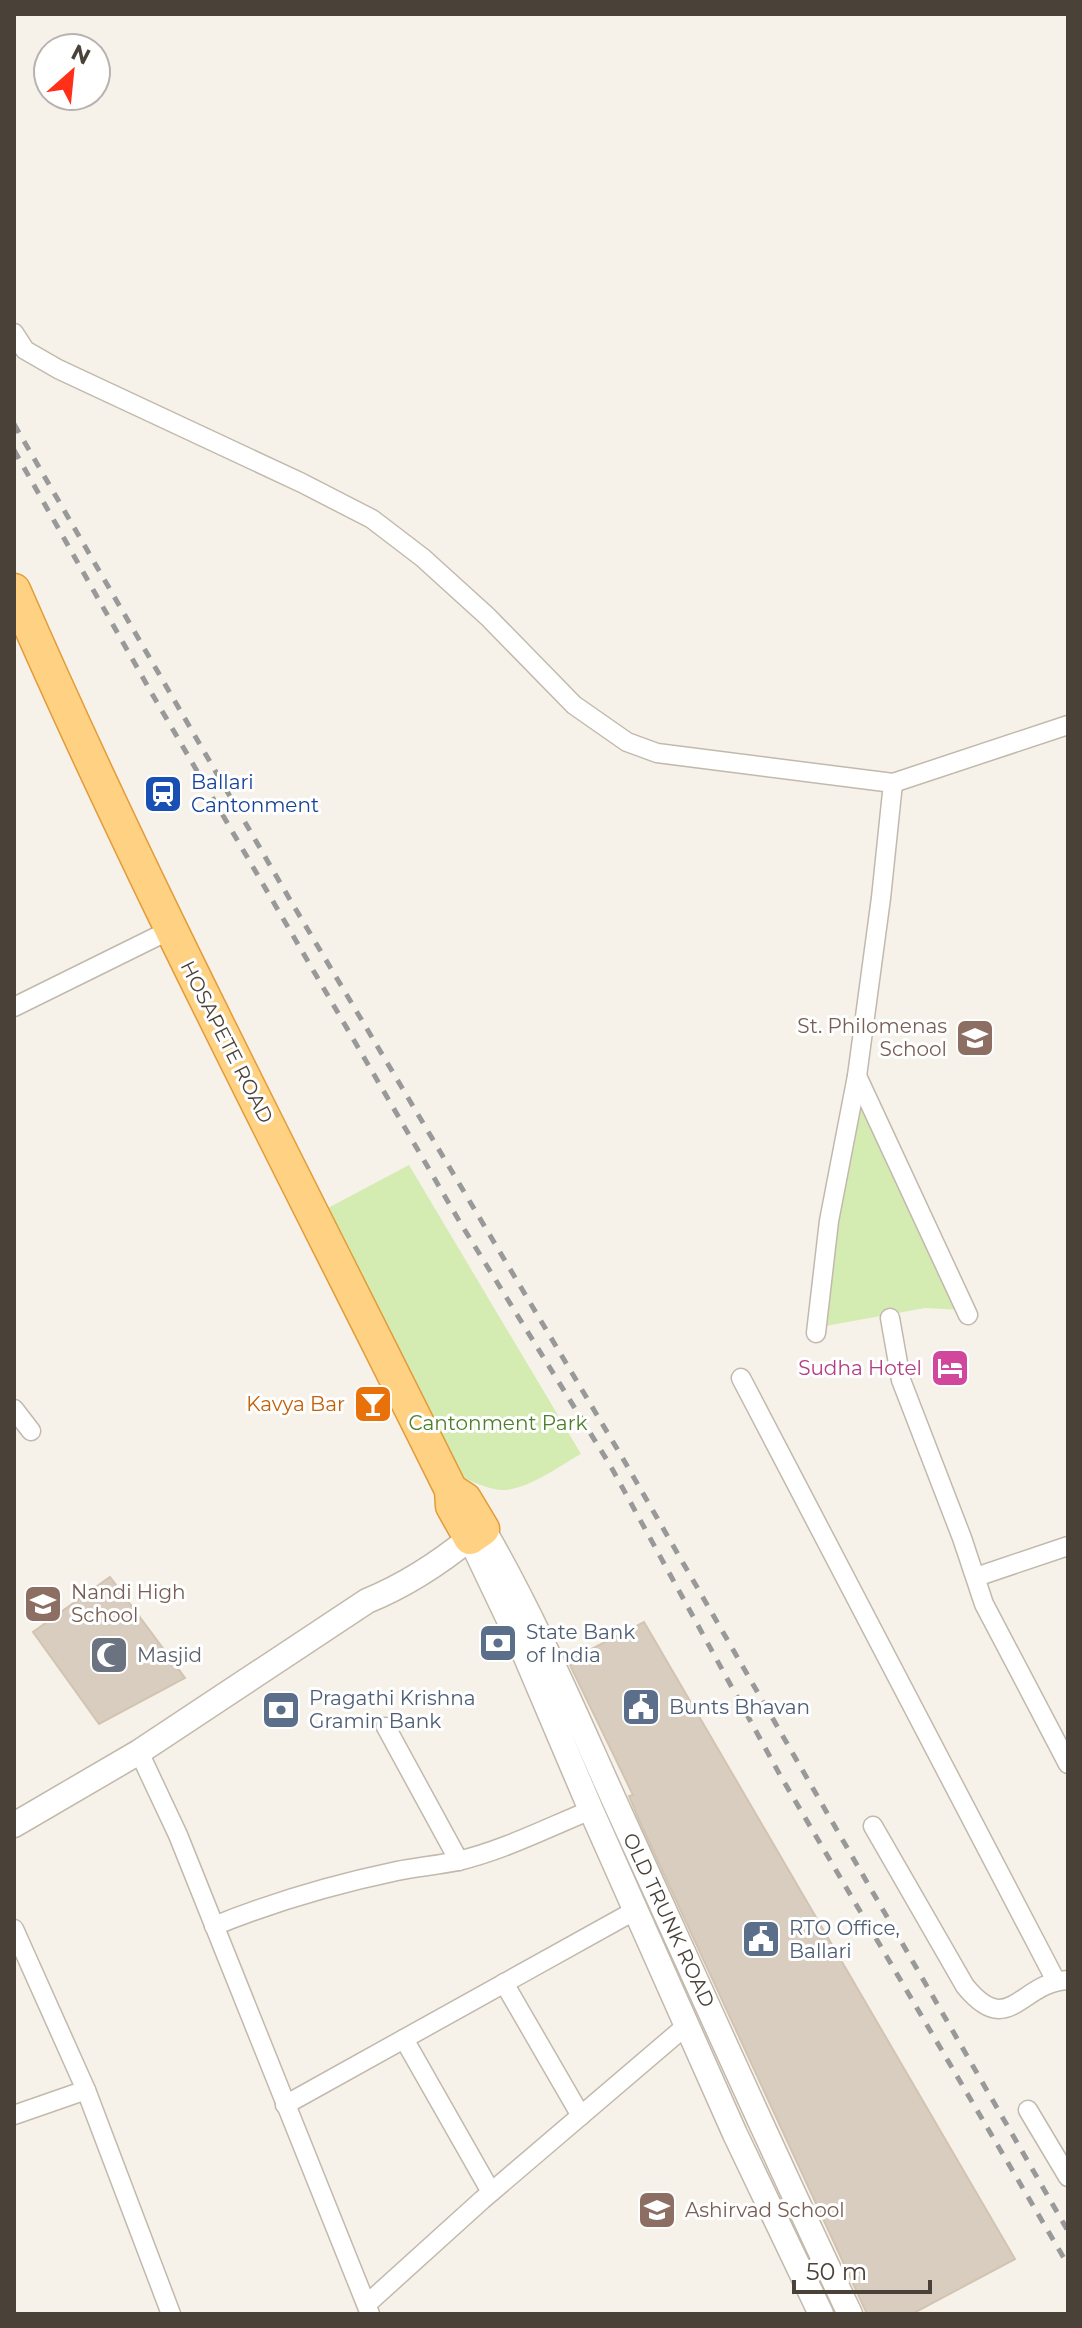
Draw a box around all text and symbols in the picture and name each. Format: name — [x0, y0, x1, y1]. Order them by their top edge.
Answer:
north arrow — [32, 32, 112, 112]
text: N — [67, 39, 95, 71]
place label: Ballari Cantonment — [191, 770, 319, 817]
station icon: Ballari Cantonment — [142, 773, 184, 815]
street label: HOSAPETE ROAD — [176, 957, 278, 1127]
place label: St. Philomenas School — [797, 1014, 947, 1061]
school or university icon: St. Philomenas School — [954, 1017, 996, 1059]
hotel icon: Sudha Hotel — [929, 1347, 971, 1389]
place label: Sudha Hotel — [798, 1356, 922, 1380]
bar icon: Kavya Bar — [352, 1383, 394, 1425]
place label: Kavya Bar — [246, 1392, 345, 1416]
park label: Cantonment Park — [408, 1411, 588, 1435]
place label: Nandi High School — [71, 1580, 186, 1627]
school or university icon: Nandi High School — [22, 1583, 64, 1625]
place label: State Bank of India — [526, 1620, 635, 1667]
bank icon: State Bank of India — [477, 1622, 519, 1664]
mosque icon: Masjid — [88, 1634, 130, 1676]
place label: Masjid — [137, 1643, 202, 1667]
place label: Pragathi Krishna Gramin Bank — [309, 1686, 476, 1733]
public building icon: Bunts Bhavan — [620, 1686, 662, 1728]
bank icon: Pragathi Krishna Gramin Bank — [260, 1689, 302, 1731]
place label: Bunts Bhavan — [669, 1695, 810, 1719]
street label: OLD TRUNK ROAD — [618, 1829, 720, 2011]
place label: RTO Office, Ballari — [789, 1916, 900, 1963]
public building icon: RTO Office, Ballari — [740, 1918, 782, 1960]
school or university icon: Ashirvad School — [636, 2189, 678, 2231]
place label: Ashirvad School — [685, 2198, 845, 2222]
scale bar — [794, 2244, 930, 2294]
text: 50 m — [806, 2257, 867, 2286]

